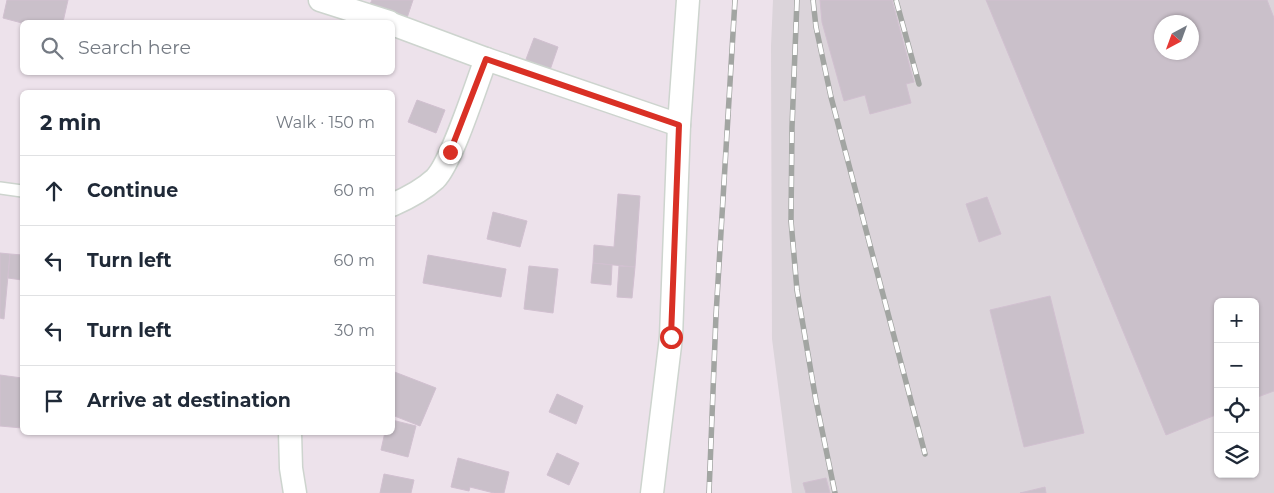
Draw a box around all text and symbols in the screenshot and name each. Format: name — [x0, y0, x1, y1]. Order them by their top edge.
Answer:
north arrow — [1154, 15, 1199, 60]
search box — [20, 20, 395, 75]
icon: search — [38, 34, 66, 62]
text: Search here — [78, 36, 191, 59]
text: 2 min — [40, 110, 101, 135]
text: Walk · 150 m — [276, 113, 375, 132]
route end — [439, 141, 462, 164]
icon: ahead — [40, 177, 68, 205]
text: Continue — [87, 179, 178, 202]
text: 60 m — [333, 181, 375, 200]
icon: left — [40, 247, 68, 275]
text: Turn left — [87, 249, 172, 272]
text: 60 m — [333, 251, 375, 270]
map controls — [1214, 298, 1259, 478]
button: + — [1214, 298, 1259, 343]
icon: left — [40, 317, 68, 345]
text: Turn left — [87, 319, 172, 342]
text: 30 m — [334, 321, 375, 340]
route start — [660, 326, 683, 349]
button: − — [1214, 343, 1259, 388]
icon: arrive — [40, 387, 68, 415]
button: locate — [1214, 388, 1259, 433]
text: Arrive at destination — [87, 389, 291, 412]
button: layers — [1214, 433, 1259, 478]

